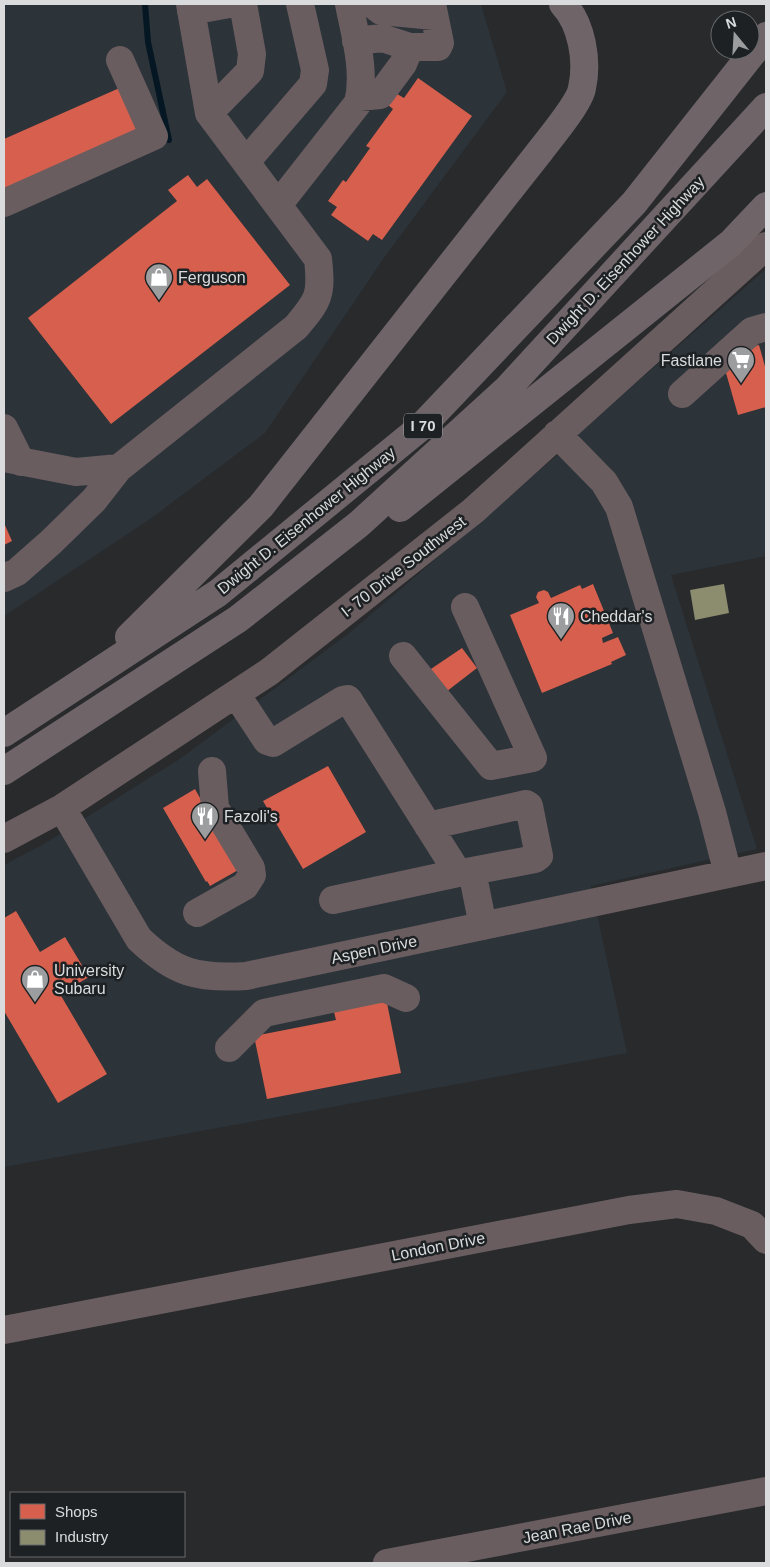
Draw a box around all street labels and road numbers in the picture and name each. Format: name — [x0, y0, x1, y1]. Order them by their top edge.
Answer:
street label: Dwight D. Eisenhower Highway — [543, 173, 708, 348]
road number: I 70 — [404, 414, 442, 438]
street label: Dwight D. Eisenhower Highway — [214, 444, 398, 597]
street label: I- 70 Drive Southwest — [338, 512, 469, 620]
street label: Aspen Drive — [330, 932, 419, 967]
street label: London Drive — [390, 1229, 487, 1264]
street label: Jean Rae Drive — [521, 1509, 633, 1546]

